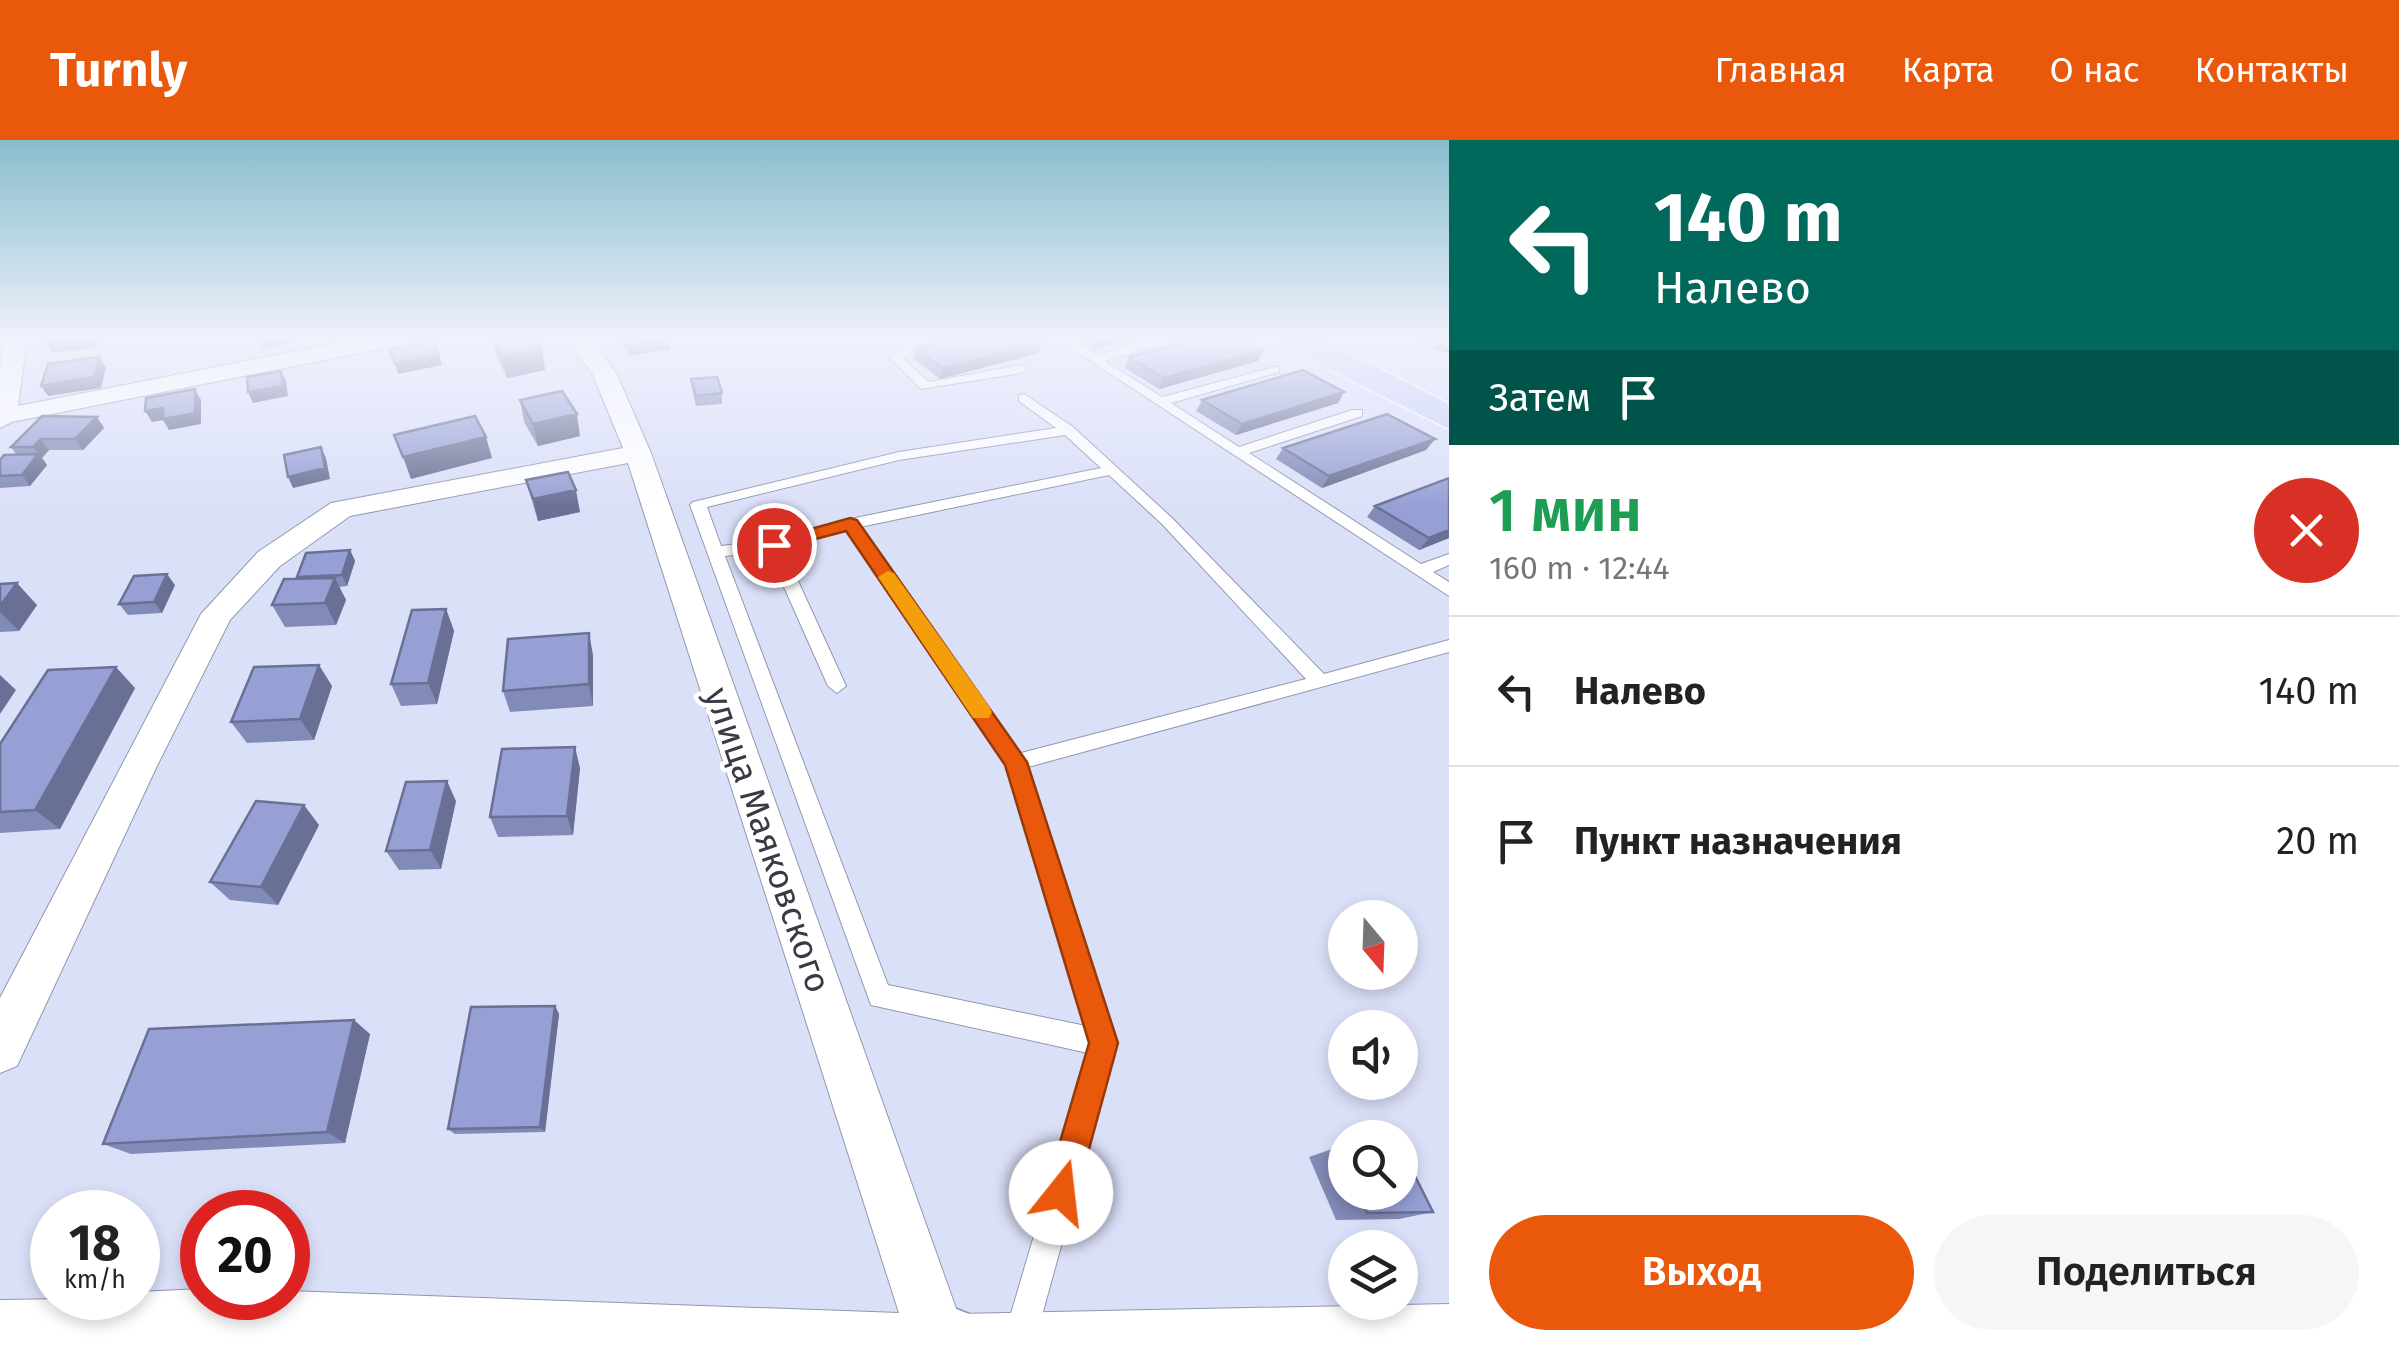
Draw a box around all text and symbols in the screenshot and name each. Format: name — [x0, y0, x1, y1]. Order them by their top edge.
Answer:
text: Turnly — [50, 41, 187, 99]
text: Главная — [1715, 49, 1847, 91]
text: Карта — [1902, 49, 1995, 91]
text: О нас — [2050, 49, 2140, 91]
text: Контакты — [2195, 49, 2349, 91]
text: 140 m — [1654, 176, 1843, 260]
icon: left — [1489, 180, 1619, 310]
text: Налево — [1654, 261, 1811, 315]
icon: arrive — [1611, 370, 1666, 425]
text: Затем — [1489, 375, 1591, 421]
text: 1 мин — [1489, 475, 1642, 547]
button: close — [2254, 478, 2359, 583]
pin — [732, 503, 817, 588]
icon: arrive — [747, 518, 802, 573]
text: 160 m · 12:44 — [1489, 549, 1670, 587]
icon: left — [1489, 664, 1544, 719]
text: Налево — [1574, 668, 1706, 714]
text: 140 m — [2258, 668, 2359, 714]
street label: улица Маяковского — [696, 682, 840, 998]
icon: arrive — [1489, 814, 1544, 869]
text: Пункт назначения — [1574, 818, 1902, 864]
text: 20 m — [2276, 818, 2359, 864]
north arrow — [1328, 900, 1418, 990]
map controls — [1328, 900, 1418, 1320]
button: sound — [1328, 1010, 1418, 1100]
button: search — [1328, 1120, 1418, 1210]
position arrow — [1009, 1141, 1113, 1245]
speed limit sign: 20 — [180, 1190, 310, 1320]
text: 18 — [69, 1213, 121, 1273]
button: Выход — [1489, 1215, 1914, 1330]
button: Поделиться — [1934, 1215, 2359, 1330]
button: layers — [1328, 1230, 1418, 1320]
text: km/h — [64, 1265, 126, 1295]

